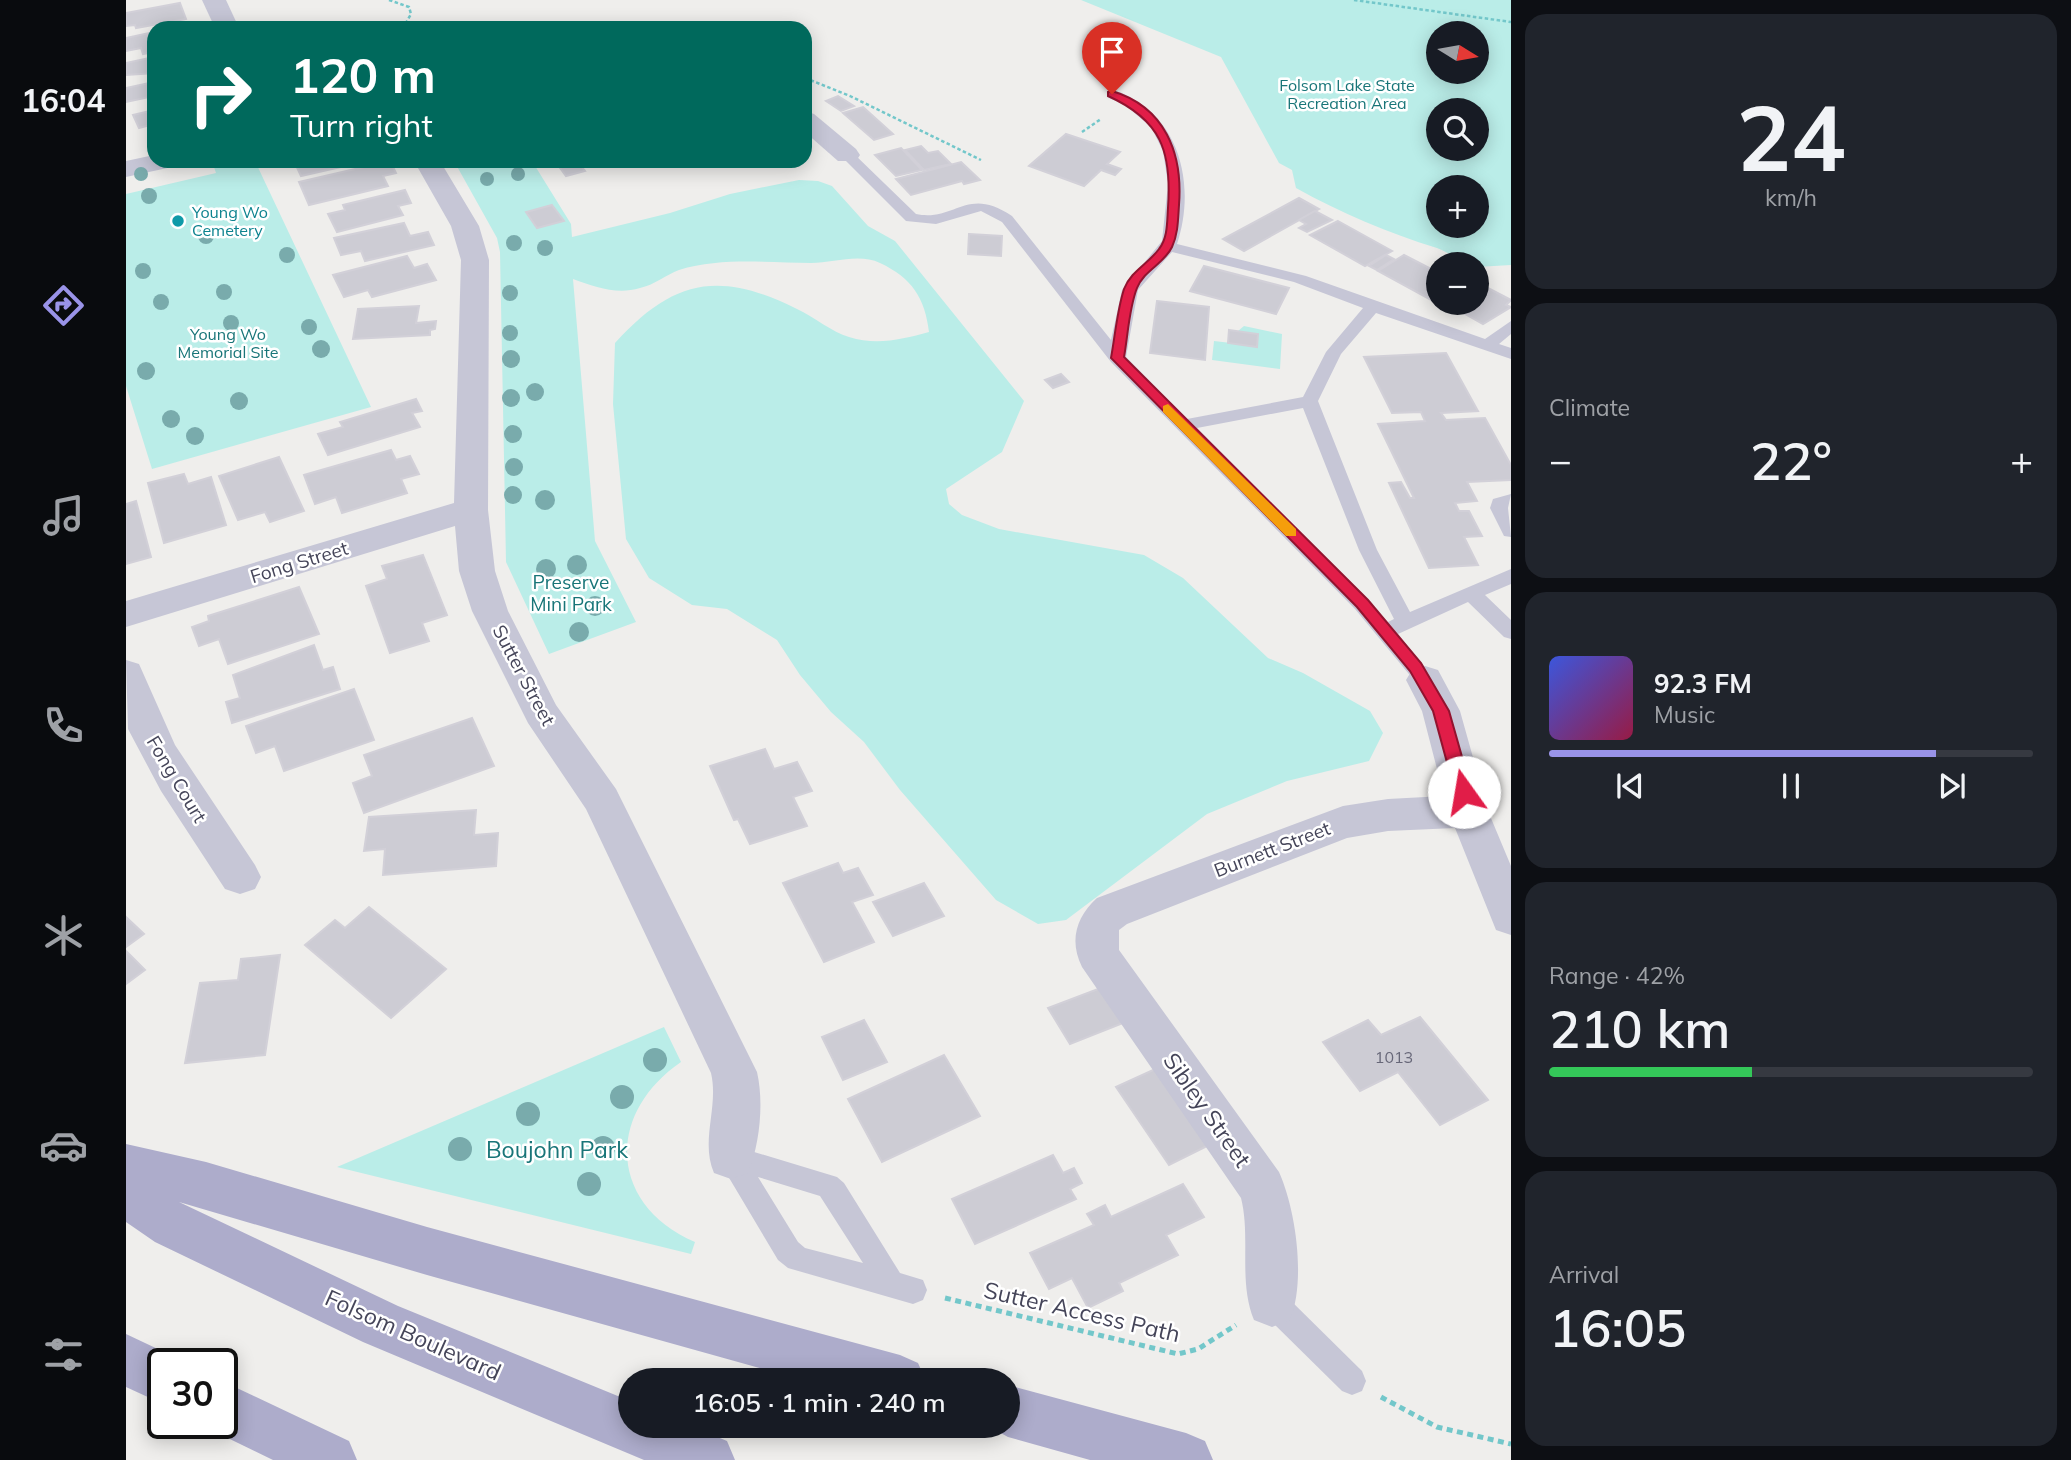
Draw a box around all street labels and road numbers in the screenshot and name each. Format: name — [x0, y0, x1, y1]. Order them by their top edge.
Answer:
street label: Fong Street — [247, 536, 351, 588]
street label: Sutter Street — [487, 621, 561, 730]
street label: Fong Court — [142, 731, 212, 827]
street label: Burnett Street — [1210, 816, 1334, 882]
street label: Sibley Street — [1157, 1047, 1258, 1173]
street label: Sutter Access Path — [981, 1275, 1183, 1348]
street label: Folsom Boulevard — [321, 1283, 506, 1386]

